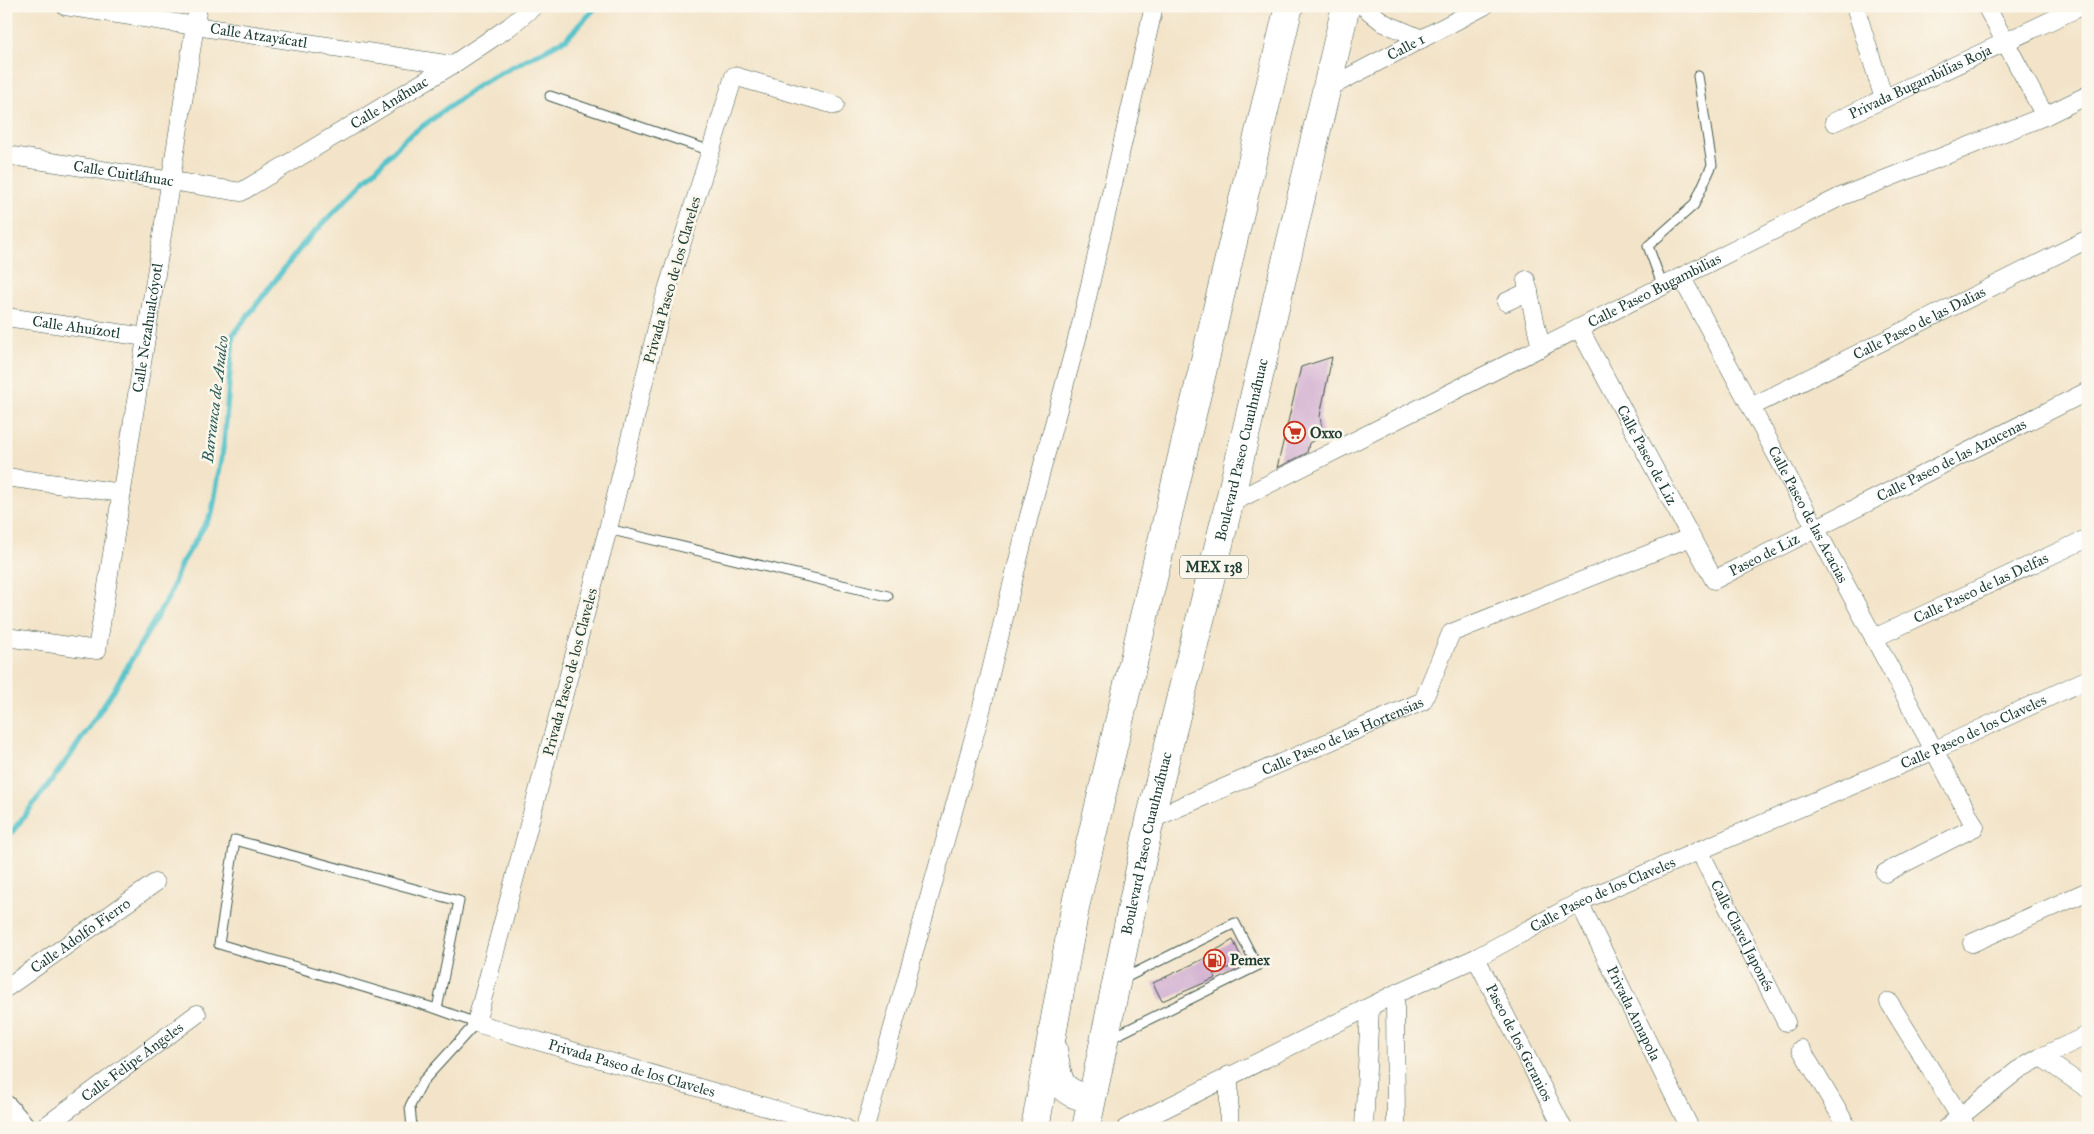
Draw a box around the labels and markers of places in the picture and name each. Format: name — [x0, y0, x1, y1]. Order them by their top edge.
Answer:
supermarket icon: Oxxo — [1282, 421, 1306, 445]
place label: Oxxo — [1310, 424, 1343, 442]
fuel station icon: Pemex — [1202, 948, 1226, 972]
place label: Pemex — [1230, 951, 1270, 969]

